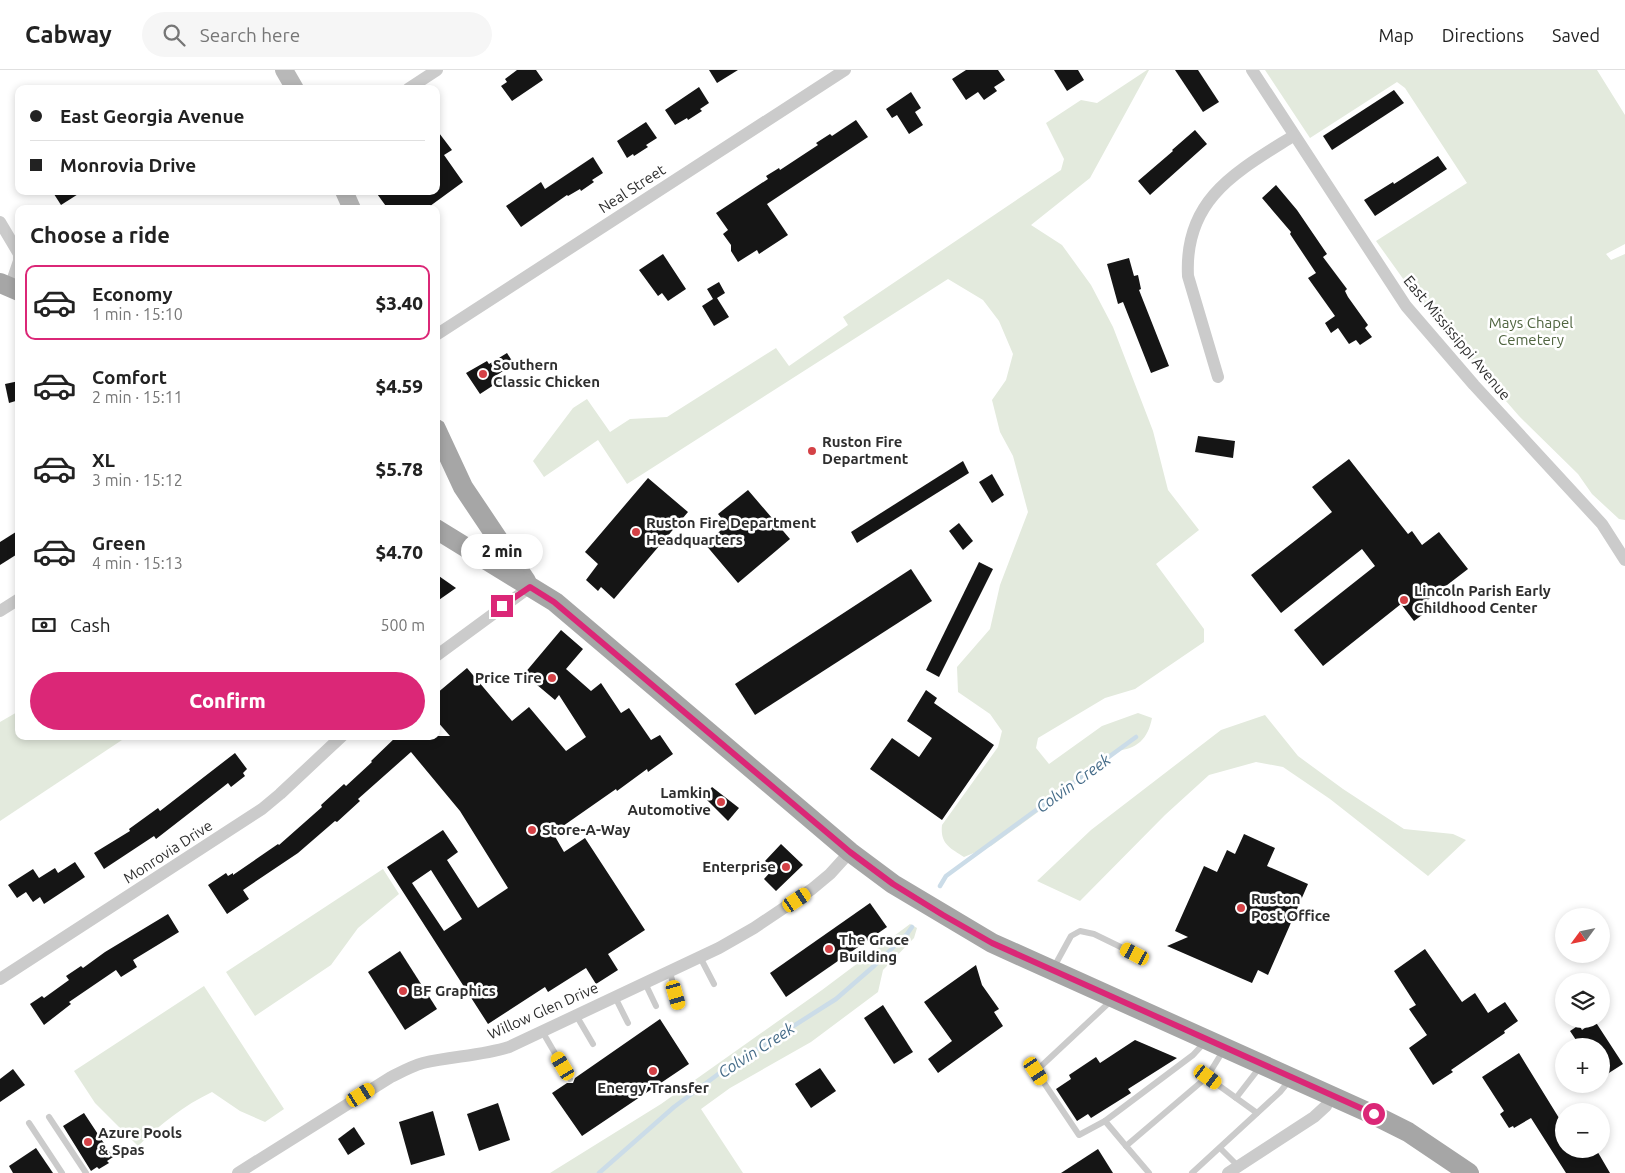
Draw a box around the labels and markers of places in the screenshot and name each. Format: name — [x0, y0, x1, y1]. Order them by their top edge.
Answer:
place label: Southern Classic Chicken — [493, 356, 600, 390]
marker: Southern Classic Chicken — [477, 368, 489, 380]
place label: Ruston Fire Department — [822, 433, 909, 467]
marker: Ruston Fire Department — [806, 445, 818, 457]
place label: Ruston Fire Department Headquarters — [646, 514, 817, 548]
marker: Ruston Fire Department Headquarters — [630, 526, 642, 538]
place label: Lincoln Parish Early Childhood Center — [1414, 582, 1551, 616]
marker: Lincoln Parish Early Childhood Center — [1398, 594, 1410, 606]
place label: Price Tire — [475, 669, 542, 686]
marker: Price Tire — [546, 672, 558, 684]
place label: Lamkin Automotive — [628, 784, 711, 818]
marker: Lamkin Automotive — [715, 796, 727, 808]
place label: Store-A-Way — [542, 821, 631, 838]
marker: Store-A-Way — [526, 824, 538, 836]
place label: Enterprise — [702, 858, 776, 875]
marker: Enterprise — [780, 861, 792, 873]
place label: Ruston Post Office — [1251, 890, 1330, 924]
marker: Ruston Post Office — [1235, 902, 1247, 914]
place label: The Grace Building — [839, 931, 909, 965]
marker: The Grace Building — [823, 943, 835, 955]
place label: BF Graphics — [413, 982, 496, 999]
marker: BF Graphics — [397, 985, 409, 997]
marker: Energy Transfer — [647, 1065, 659, 1077]
place label: Energy Transfer — [597, 1079, 710, 1096]
place label: Azure Pools & Spas — [98, 1124, 182, 1158]
marker: Azure Pools & Spas — [82, 1136, 94, 1148]

